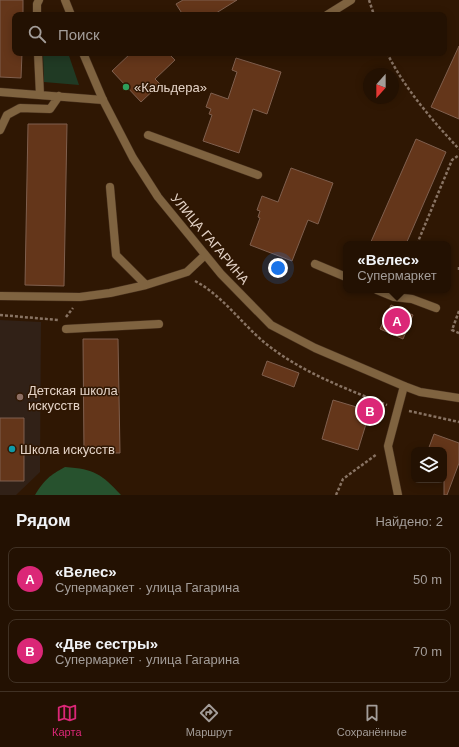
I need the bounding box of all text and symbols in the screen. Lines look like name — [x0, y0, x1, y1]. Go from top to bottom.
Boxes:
search box — [12, 12, 447, 56]
icon: search — [26, 23, 48, 45]
text: Поиск — [58, 26, 100, 43]
north arrow — [363, 68, 399, 104]
place label: «Кальдера» — [134, 80, 207, 95]
marker: «Кальдера» — [121, 82, 131, 92]
street label: УЛИЦА ГАГАРИНА — [168, 191, 252, 287]
popup — [343, 241, 451, 293]
text: «Велес» — [357, 251, 419, 268]
your location — [268, 258, 288, 278]
text: Супермаркет — [357, 268, 437, 283]
pin: A — [384, 306, 410, 336]
place label: Детская школа искусств — [28, 383, 119, 413]
marker: Детская школа искусств — [15, 392, 25, 402]
pin: B — [357, 396, 383, 426]
place label: Школа искусств — [20, 442, 115, 457]
marker: Школа искусств — [7, 444, 17, 454]
map controls — [411, 447, 447, 483]
button: layers — [411, 447, 447, 483]
text: Рядом — [16, 511, 71, 530]
text: Найдено: 2 — [375, 514, 443, 529]
text: «Велес» — [55, 563, 117, 580]
text: A — [25, 572, 35, 587]
text: 50 m — [413, 572, 442, 587]
text: Супермаркет · улица Гагарина — [55, 580, 239, 595]
text: «Две сестры» — [55, 635, 158, 652]
text: B — [25, 644, 35, 659]
text: 70 m — [413, 644, 442, 659]
text: Супермаркет · улица Гагарина — [55, 652, 239, 667]
tab: Карта — [52, 702, 82, 738]
tab: Маршрут — [186, 702, 233, 738]
tab: Сохранённые — [337, 702, 407, 738]

